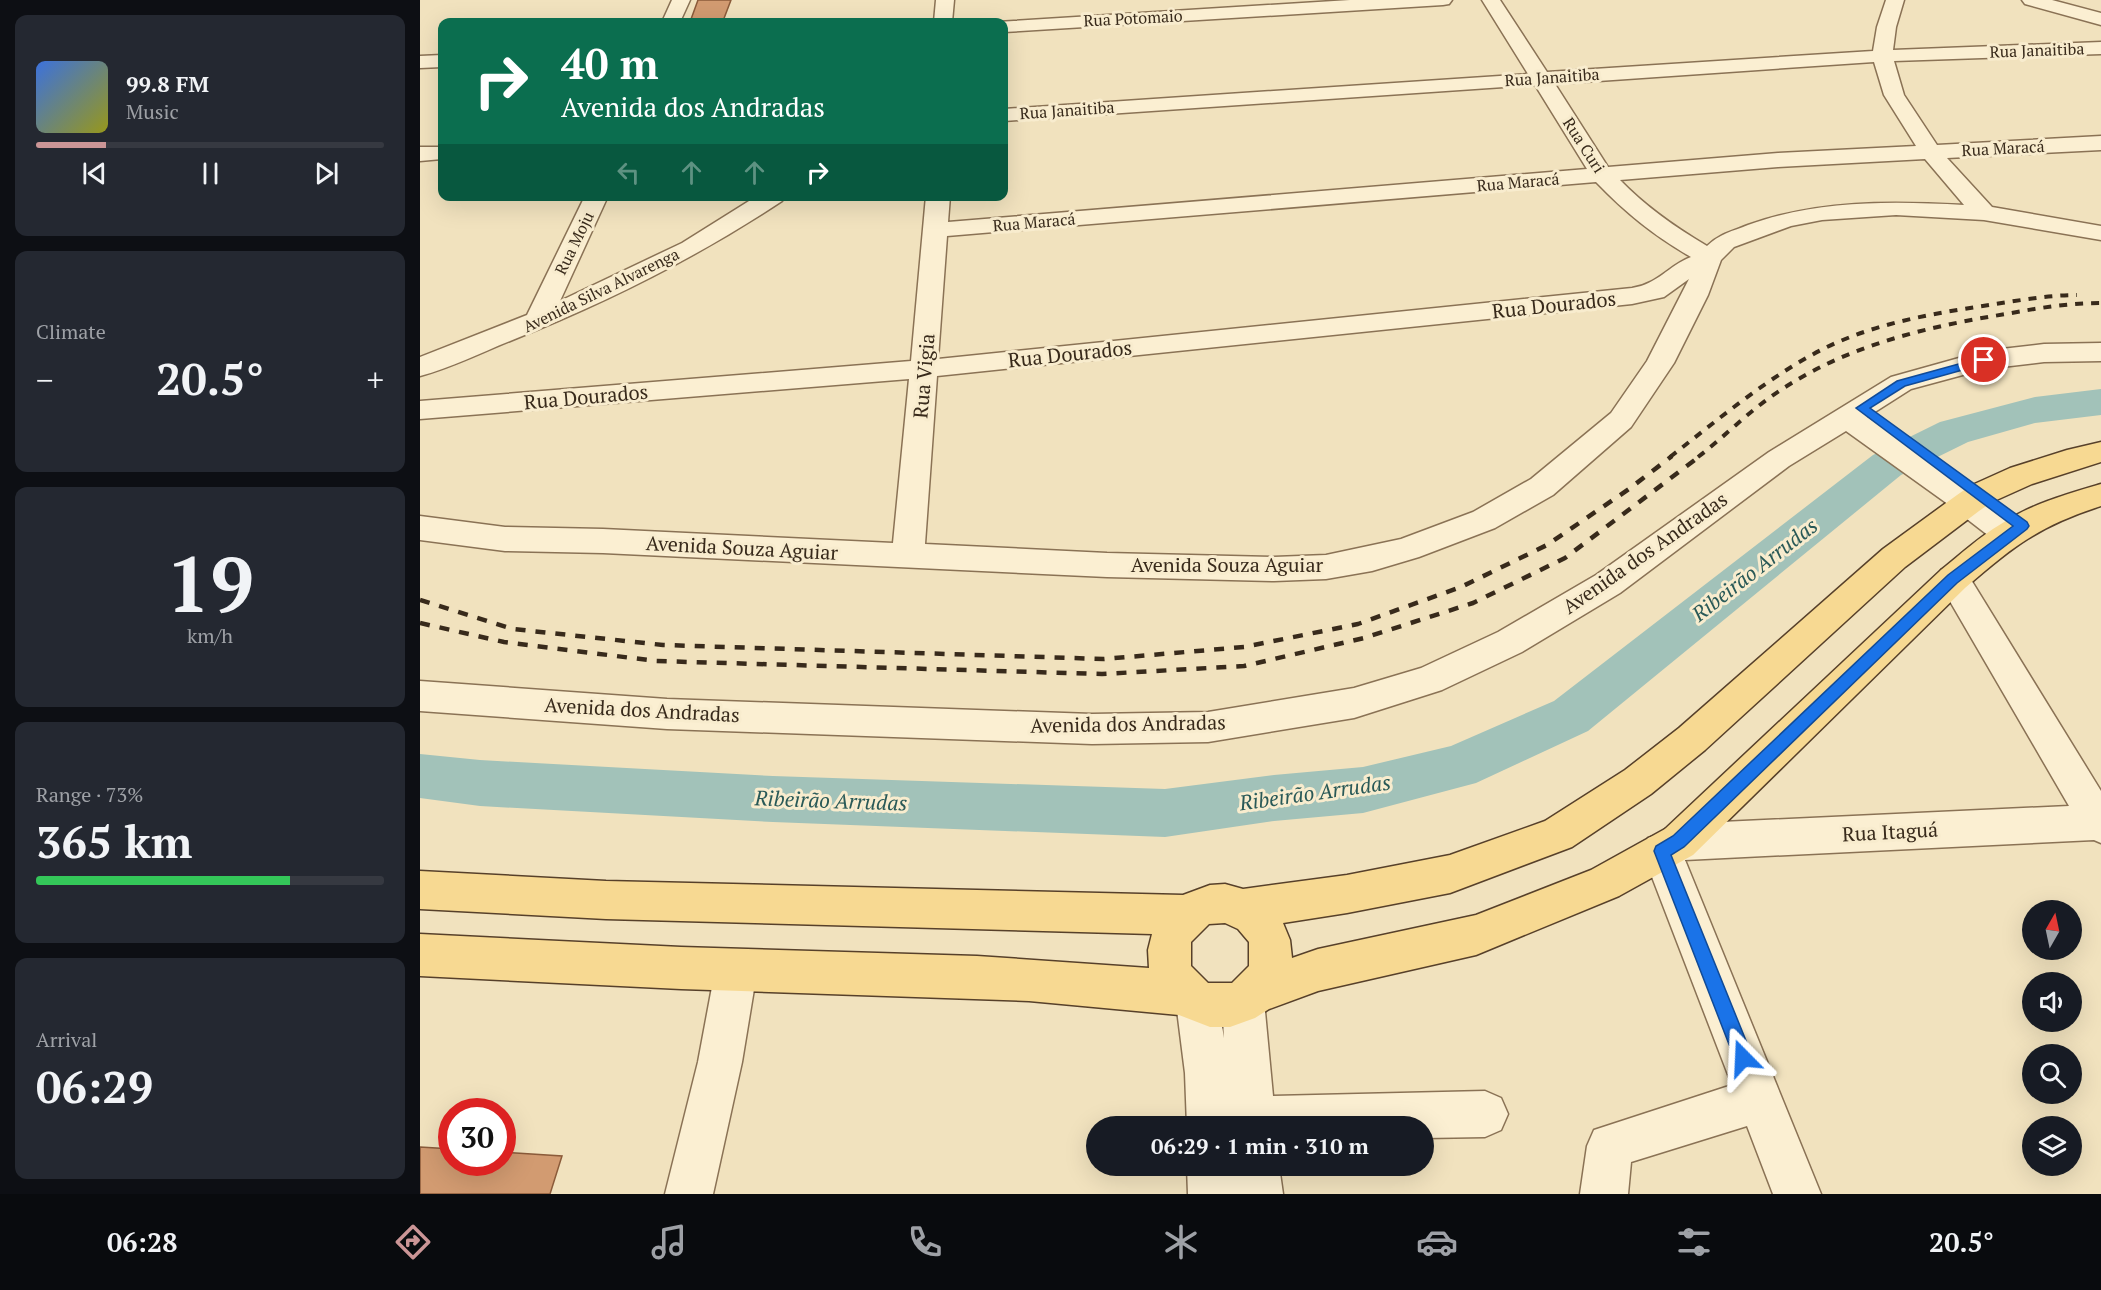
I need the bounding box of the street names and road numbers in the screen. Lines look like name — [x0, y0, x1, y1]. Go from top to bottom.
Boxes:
street label: Rua Potomaio — [1083, 4, 1183, 32]
street label: Rua Janaitiba — [1989, 37, 2085, 63]
street label: Rua Janaitiba — [1504, 63, 1600, 91]
street label: Rua Janaitiba — [1019, 96, 1115, 124]
street label: Rua Curi — [1558, 113, 1610, 177]
street label: Rua Maracá — [1961, 135, 2045, 161]
street label: Rua Maracá — [1476, 167, 1560, 197]
street label: Rua Maracá — [992, 207, 1076, 237]
street label: Rua Moju — [549, 208, 599, 278]
street label: Avenida Silva Alvarenga — [519, 243, 683, 337]
street label: Rua Dourados — [1491, 285, 1617, 324]
street label: Rua Vigia — [906, 332, 941, 419]
street label: Rua Dourados — [1007, 334, 1133, 373]
street label: Rua Dourados — [523, 378, 649, 415]
street label: Avenida dos Andradas — [1557, 485, 1733, 620]
street label: Avenida Souza Aguiar — [645, 529, 839, 566]
street label: Avenida Souza Aguiar — [1131, 551, 1323, 578]
street label: Avenida dos Andradas — [544, 691, 740, 728]
street label: Avenida dos Andradas — [1030, 708, 1226, 739]
street label: Rua Itaguá — [1841, 816, 1939, 847]

